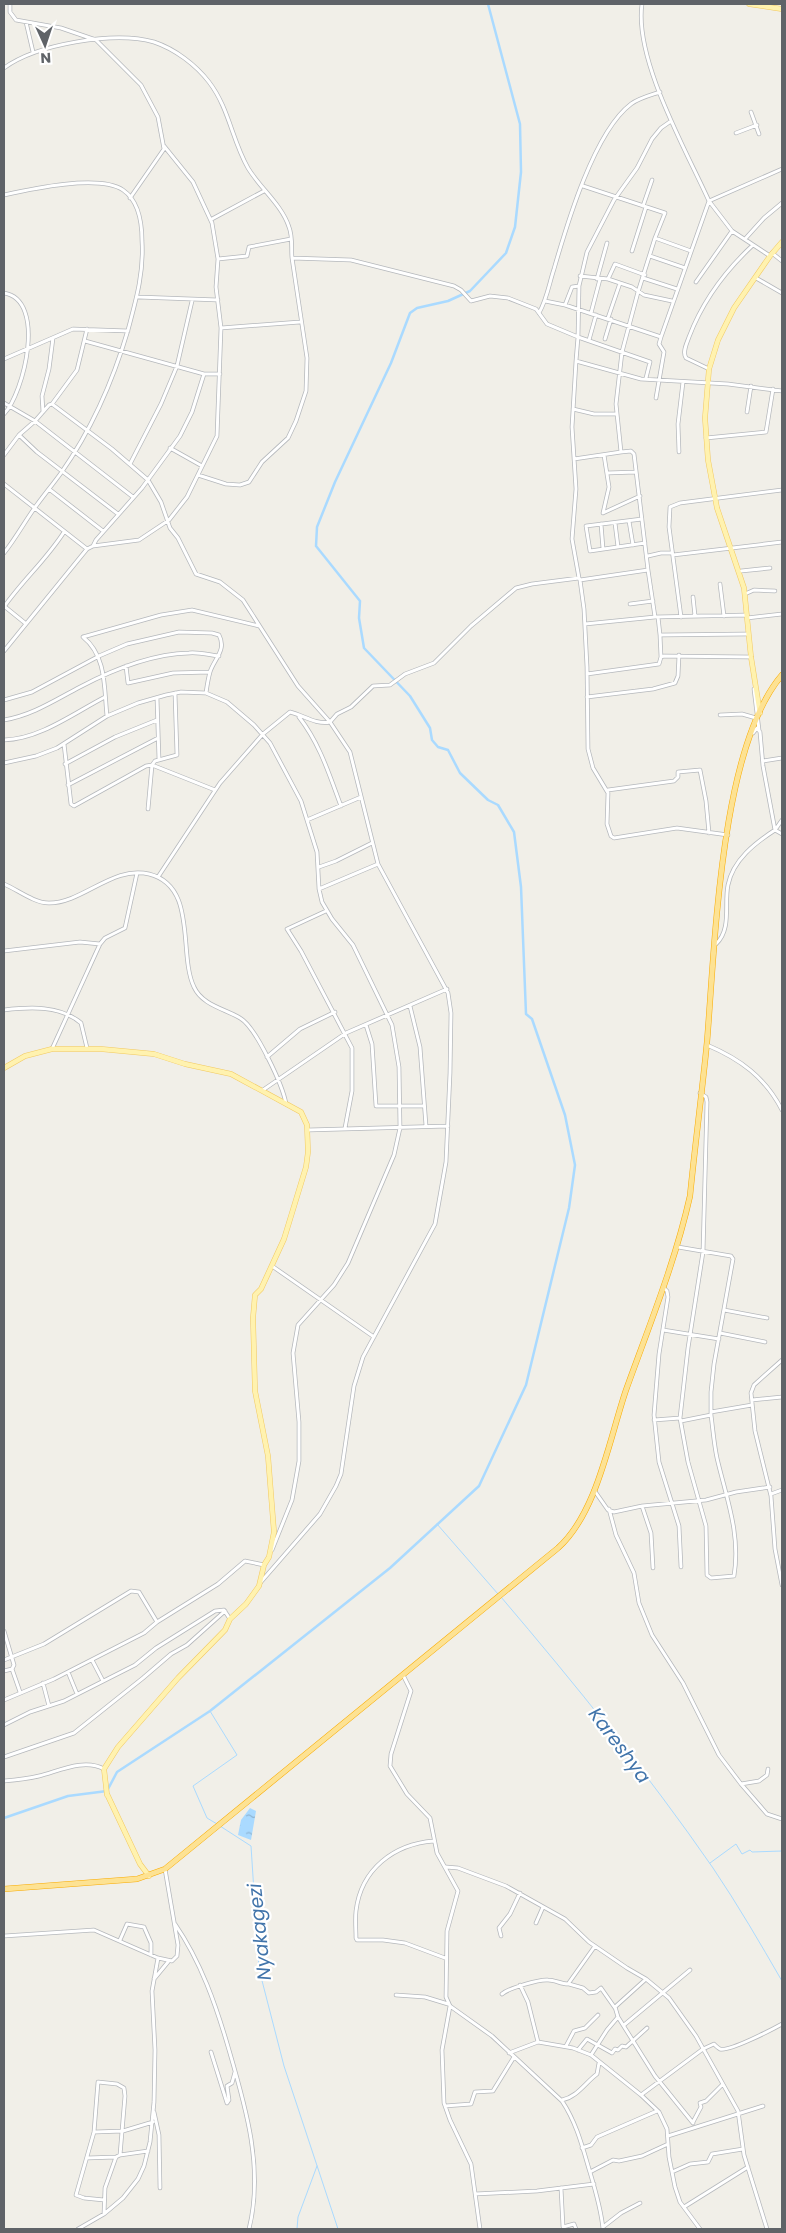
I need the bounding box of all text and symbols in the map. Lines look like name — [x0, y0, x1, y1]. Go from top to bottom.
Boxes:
north arrow — [20, 20, 70, 70]
text: N — [40, 48, 51, 68]
water label: Kareshya — [582, 1702, 657, 1789]
water label: Nyakagezi — [241, 1882, 278, 1982]

